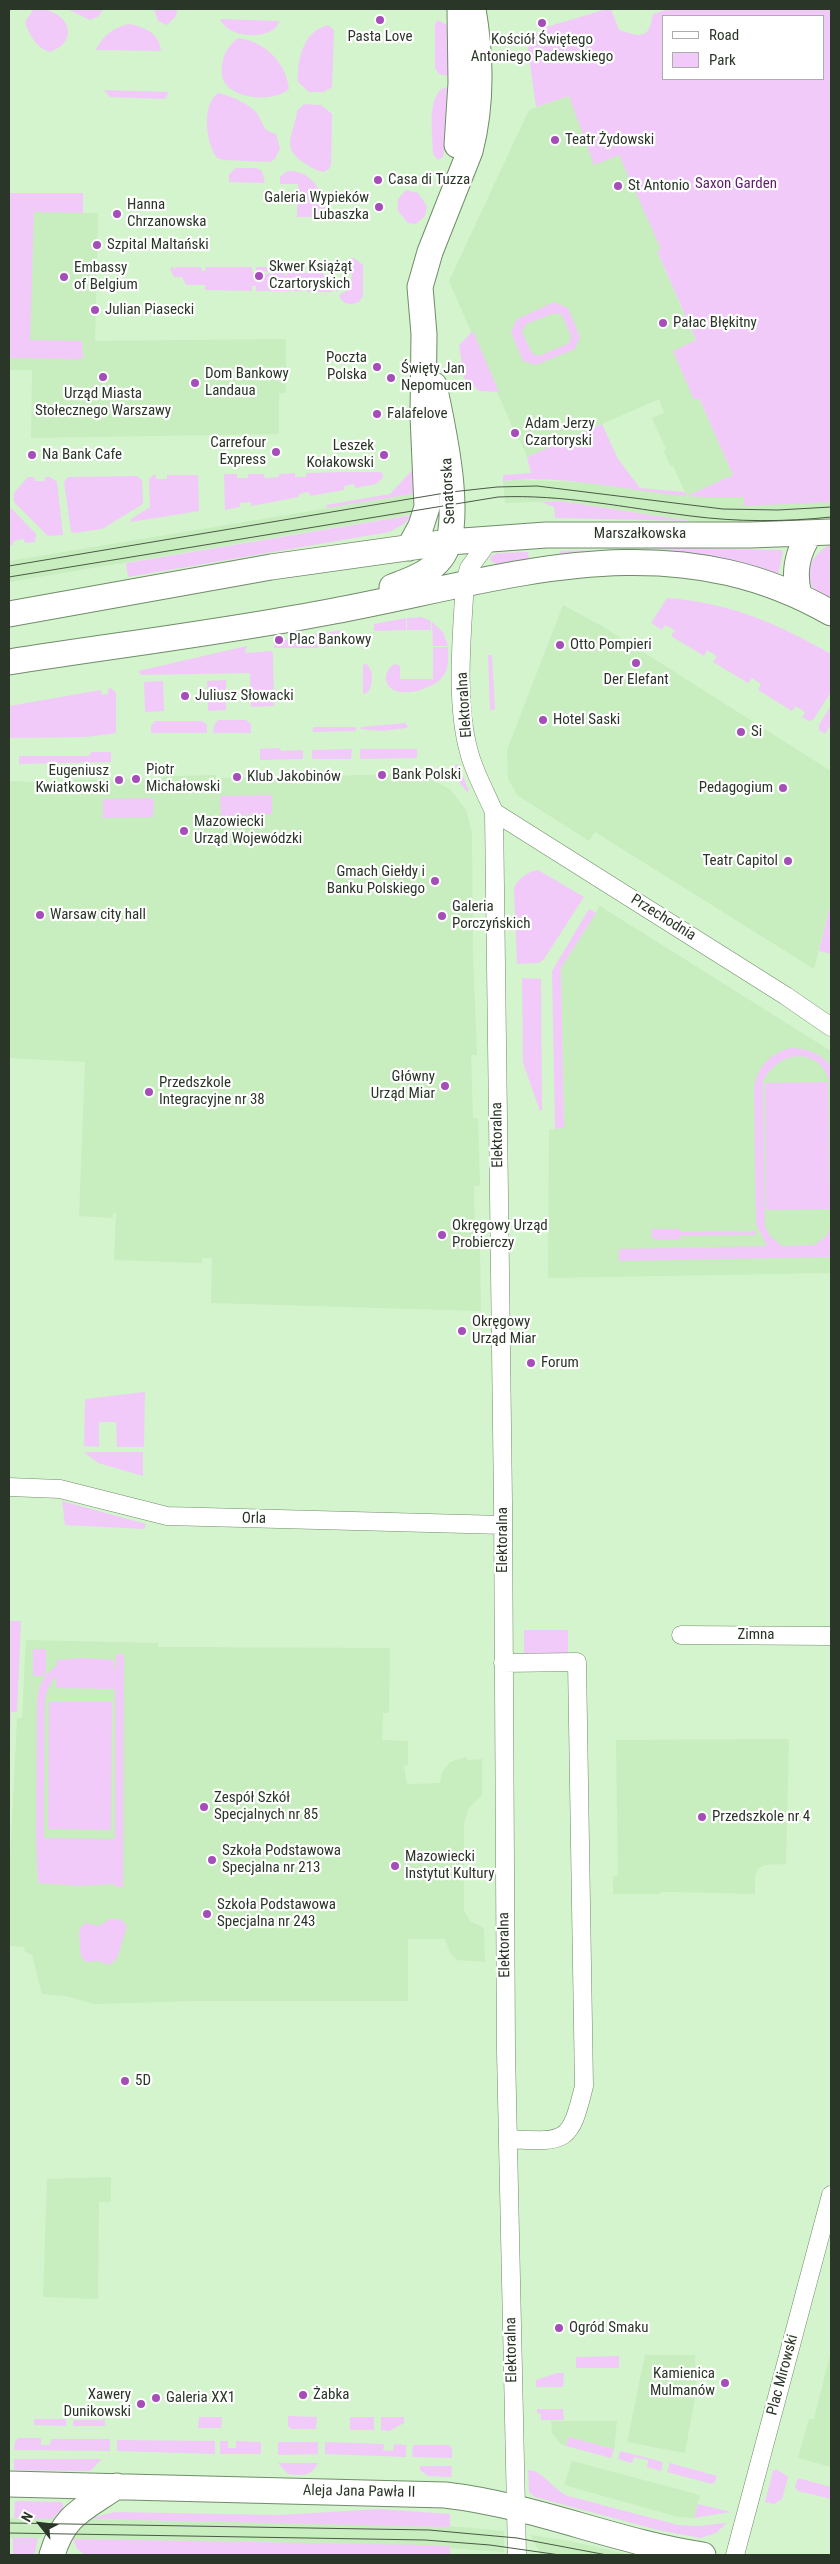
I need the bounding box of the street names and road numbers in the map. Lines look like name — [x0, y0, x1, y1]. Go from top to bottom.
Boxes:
street label: Senatorska — [438, 457, 460, 525]
street label: Marszałkowska — [594, 525, 686, 543]
street label: Elektoralna — [454, 672, 476, 738]
street label: Przechodnia — [627, 891, 699, 945]
street label: Elektoralna — [488, 1102, 508, 1168]
street label: Elektoralna — [494, 1507, 512, 1573]
street label: Orla — [242, 1510, 266, 1528]
street label: Zimna — [737, 1626, 775, 1644]
street label: Elektoralna — [495, 1912, 515, 1978]
street label: Elektoralna — [502, 2317, 522, 2383]
street label: Plac Mirowski — [764, 2333, 802, 2417]
street label: Aleja Jana Pawła II — [303, 2482, 415, 2502]

